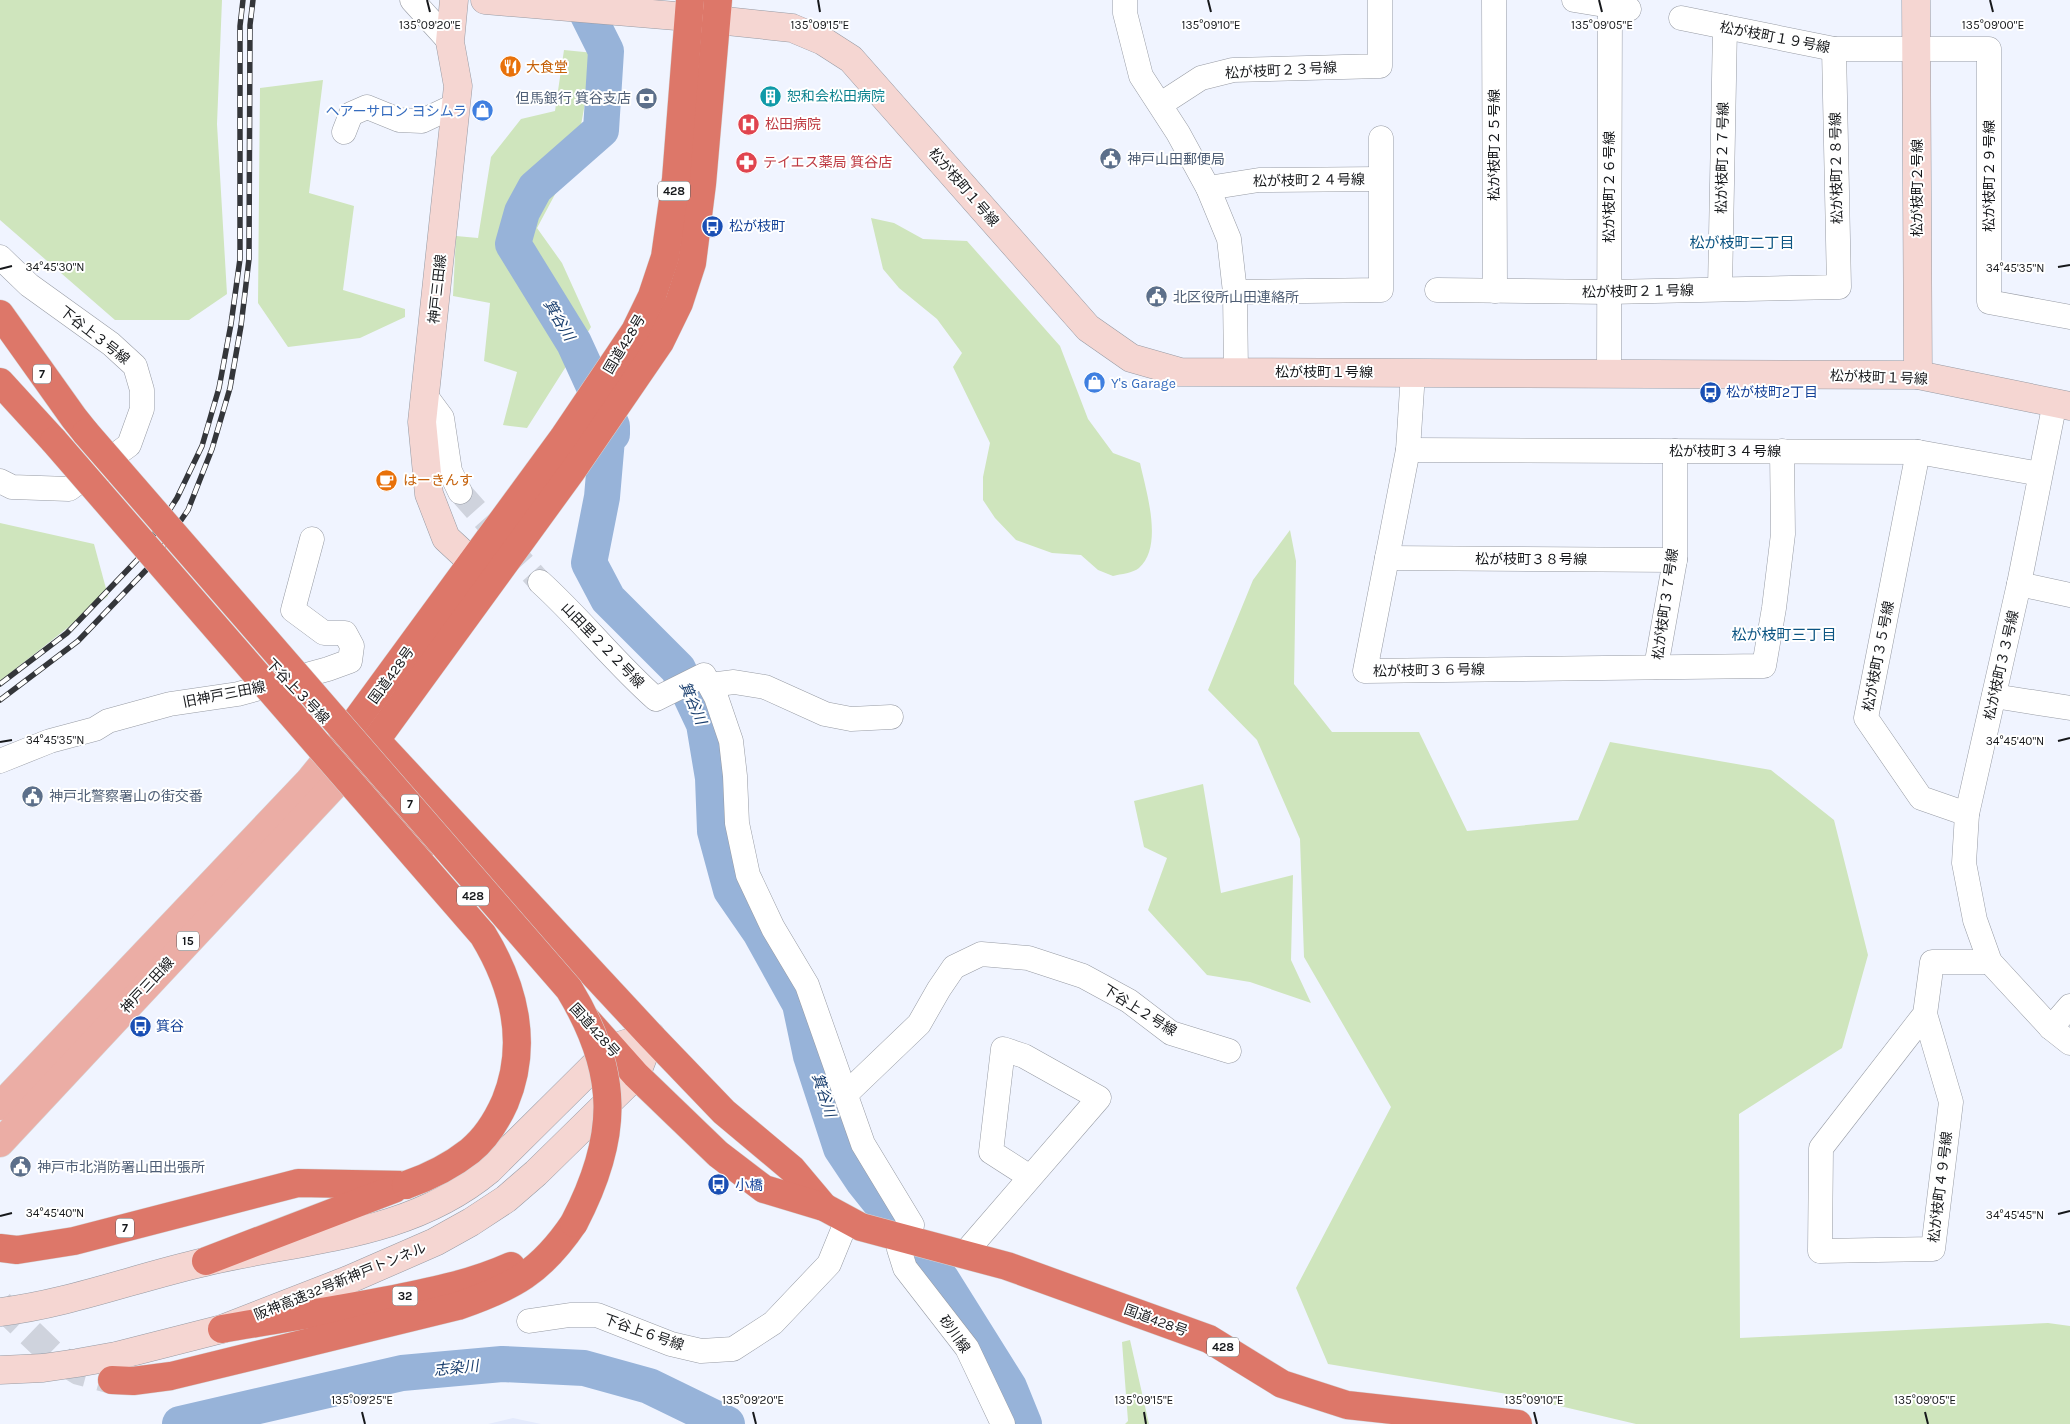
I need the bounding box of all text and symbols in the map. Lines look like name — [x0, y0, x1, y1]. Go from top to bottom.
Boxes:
text: 135°09'20"E — [399, 18, 461, 32]
text: 135°09'15"E — [791, 18, 849, 32]
text: 135°09'10"E — [1181, 18, 1241, 32]
text: 135°09'05"E — [1571, 18, 1633, 32]
street label: 松が枝町１９号線 — [1718, 18, 1831, 57]
text: 135°09'00"E — [1962, 18, 2024, 32]
restaurant icon: 大食堂 — [498, 55, 522, 79]
place label: 大食堂 — [526, 59, 568, 76]
street label: 松が枝町２３号線 — [1225, 59, 1337, 82]
building icon: 恕和会松田病院 — [759, 84, 783, 108]
bank icon: 但馬銀行 箕谷支店 — [635, 86, 659, 110]
place label: 恕和会松田病院 — [787, 88, 885, 105]
street label: 松が枝町２５号線 — [1486, 89, 1503, 201]
place label: 但馬銀行 箕谷支店 — [516, 90, 631, 107]
shop icon: ヘアーサロン ヨシムラ — [471, 99, 495, 123]
street label: 松が枝町２７号線 — [1713, 102, 1732, 214]
place label: ヘアーサロン ヨシムラ — [325, 103, 467, 120]
hospital icon: 松田病院 — [737, 112, 761, 136]
street label: 松が枝町２８号線 — [1827, 112, 1846, 224]
place label: 松田病院 — [765, 116, 821, 133]
street label: 松が枝町２９号線 — [1981, 120, 1998, 232]
street label: 松が枝町２６号線 — [1601, 131, 1618, 243]
street label: 松が枝町２号線 — [1909, 139, 1926, 237]
street label: 松が枝町１号線 — [925, 145, 1002, 230]
public building icon: 神戸山田郵便局 — [1099, 147, 1123, 171]
pharmacy icon: テイエス薬局 箕谷店 — [735, 150, 759, 174]
place label: 神戸山田郵便局 — [1127, 151, 1225, 168]
place label: テイエス薬局 箕谷店 — [763, 154, 892, 171]
street label: 松が枝町２４号線 — [1253, 171, 1365, 190]
road number: 428 — [658, 182, 690, 200]
bus stop icon: 松が枝町 — [701, 214, 725, 238]
place label: 松が枝町 — [729, 218, 785, 235]
district label: 松が枝町二丁目 — [1689, 234, 1795, 252]
street label: 神戸三田線 — [425, 253, 450, 325]
text: 34°45'30"N — [25, 260, 85, 274]
text: 34°45'35"N — [1986, 261, 2044, 275]
street label: 松が枝町２１号線 — [1582, 282, 1694, 301]
public building icon: 北区役所山田連絡所 — [1145, 285, 1169, 309]
place label: 北区役所山田連絡所 — [1173, 289, 1299, 306]
water label: 箕谷川 — [540, 296, 579, 346]
street label: 下谷上３号線 — [56, 303, 133, 368]
street label: 国道428号 — [600, 311, 649, 377]
road number: 7 — [33, 364, 51, 384]
street label: 松が枝町１号線 — [1275, 364, 1373, 381]
street label: 松が枝町１号線 — [1830, 367, 1928, 388]
shop icon: Y's Garage — [1083, 371, 1107, 395]
place label: Y's Garage — [1111, 375, 1176, 392]
bus stop icon: 松が枝町2丁目 — [1698, 380, 1722, 404]
place label: 松が枝町2丁目 — [1726, 384, 1818, 401]
street label: 松が枝町３４号線 — [1669, 443, 1781, 460]
cafe icon: はーきんす — [375, 468, 399, 492]
place label: はーきんす — [403, 472, 473, 489]
street label: 松が枝町３７号線 — [1649, 547, 1682, 661]
street label: 松が枝町３８号線 — [1475, 551, 1587, 568]
street label: 山田里２２２号線 — [558, 599, 648, 692]
street label: 松が枝町３５号線 — [1859, 600, 1898, 713]
street label: 松が枝町３３号線 — [1981, 609, 2022, 722]
district label: 松が枝町三丁目 — [1731, 626, 1837, 644]
street label: 国道428号 — [365, 643, 418, 707]
street label: 下谷上３号線 — [262, 655, 333, 727]
street label: 松が枝町３６号線 — [1373, 661, 1485, 680]
street label: 旧神戸三田線 — [181, 678, 267, 711]
water label: 箕谷川 — [676, 679, 711, 729]
text: 34°45'35"N — [26, 733, 84, 747]
text: 34°45'40"N — [1986, 734, 2044, 748]
public building icon: 神戸北警察署山の街交番 — [21, 784, 45, 808]
place label: 神戸北警察署山の街交番 — [49, 788, 203, 805]
road number: 7 — [401, 794, 419, 814]
road number: 428 — [457, 886, 489, 906]
road number: 15 — [177, 931, 199, 950]
street label: 神戸三田線 — [117, 954, 177, 1017]
street label: 下谷上２号線 — [1100, 981, 1180, 1040]
street label: 国道428号 — [566, 1000, 623, 1061]
bus stop icon: 箕谷 — [128, 1014, 152, 1038]
place label: 箕谷 — [156, 1018, 184, 1035]
water label: 箕谷川 — [808, 1071, 840, 1121]
street label: 松が枝町４９号線 — [1925, 1130, 1956, 1244]
public building icon: 神戸市北消防署山田出張所 — [9, 1155, 33, 1179]
place label: 神戸市北消防署山田出張所 — [37, 1159, 205, 1176]
bus stop icon: 小橋 — [707, 1173, 731, 1197]
place label: 小橋 — [735, 1177, 763, 1194]
text: 34°45'40"N — [26, 1206, 84, 1220]
text: 34°45'45"N — [1986, 1208, 2044, 1222]
road number: 7 — [116, 1218, 134, 1238]
street label: 阪神高速32号新神戸トンネル — [251, 1239, 429, 1323]
road number: 32 — [392, 1286, 418, 1305]
street label: 国道428号 — [1122, 1301, 1190, 1340]
street label: 下谷上６号線 — [601, 1311, 686, 1354]
street label: 砂川線 — [936, 1312, 974, 1356]
road number: 428 — [1207, 1338, 1239, 1356]
water label: 志染川 — [433, 1356, 481, 1379]
text: 135°09'25"E — [331, 1393, 393, 1407]
text: 135°09'20"E — [722, 1393, 784, 1407]
text: 135°09'15"E — [1115, 1393, 1173, 1407]
text: 135°09'10"E — [1504, 1393, 1564, 1407]
text: 135°09'05"E — [1894, 1393, 1956, 1407]

